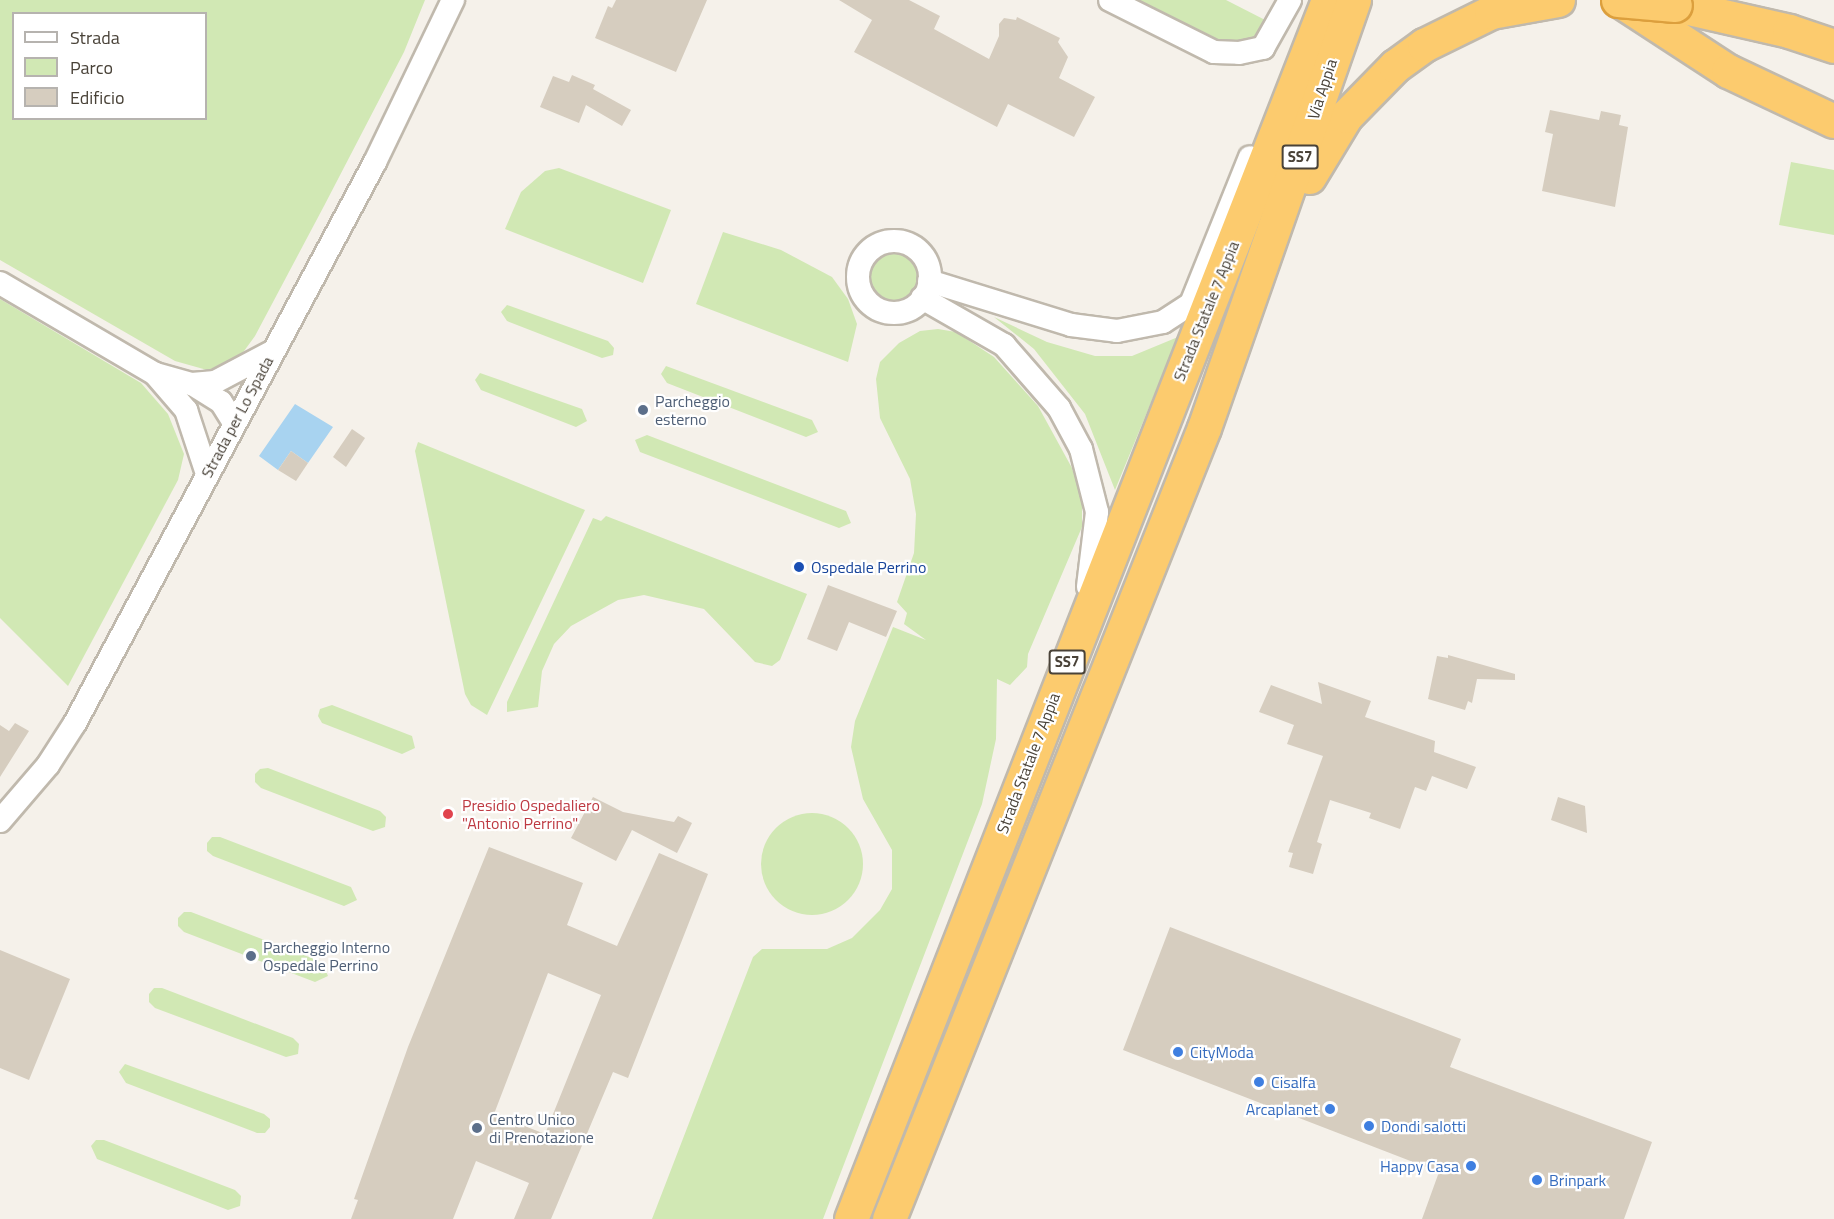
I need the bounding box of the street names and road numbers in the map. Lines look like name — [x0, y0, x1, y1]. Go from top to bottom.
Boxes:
street label: Via Appia — [1303, 56, 1341, 122]
road number: SS7 — [1280, 145, 1320, 169]
street label: Strada Statale 7 Appia — [1169, 238, 1243, 384]
street label: Strada per Lo Spada — [197, 353, 277, 481]
road number: SS7 — [1048, 650, 1086, 674]
street label: Strada Statale 7 Appia — [992, 690, 1064, 836]

